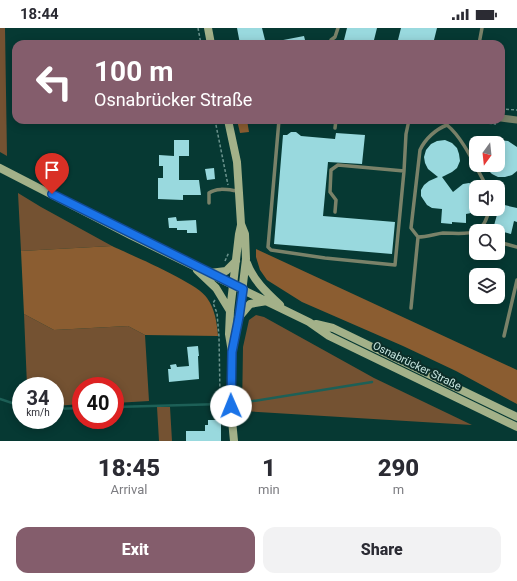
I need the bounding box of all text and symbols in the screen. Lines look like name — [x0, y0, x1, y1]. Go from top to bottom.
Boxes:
text: 18:44 — [20, 5, 59, 23]
text: 100 m — [94, 55, 173, 88]
icon: left — [28, 56, 80, 108]
text: Osnabrücker Straße — [94, 89, 252, 110]
north arrow — [469, 136, 505, 172]
map controls — [469, 136, 505, 304]
pin — [35, 153, 69, 194]
icon: arrive — [41, 159, 63, 181]
button: sound — [469, 180, 505, 216]
button: search — [469, 224, 505, 260]
button: layers — [469, 268, 505, 304]
street label: Osnabrücker Straße — [371, 339, 463, 393]
speed limit sign: 40 — [72, 377, 124, 429]
position arrow — [210, 385, 252, 427]
text: 34 — [27, 386, 49, 410]
text: km/h — [26, 407, 50, 418]
text: 18:45 — [98, 454, 160, 482]
text: 1 — [262, 454, 276, 482]
text: 290 — [378, 454, 419, 482]
text: Arrival — [111, 482, 147, 497]
text: min — [258, 482, 280, 497]
text: m — [393, 482, 404, 497]
button: Exit — [16, 527, 255, 573]
button: Share — [263, 527, 501, 573]

